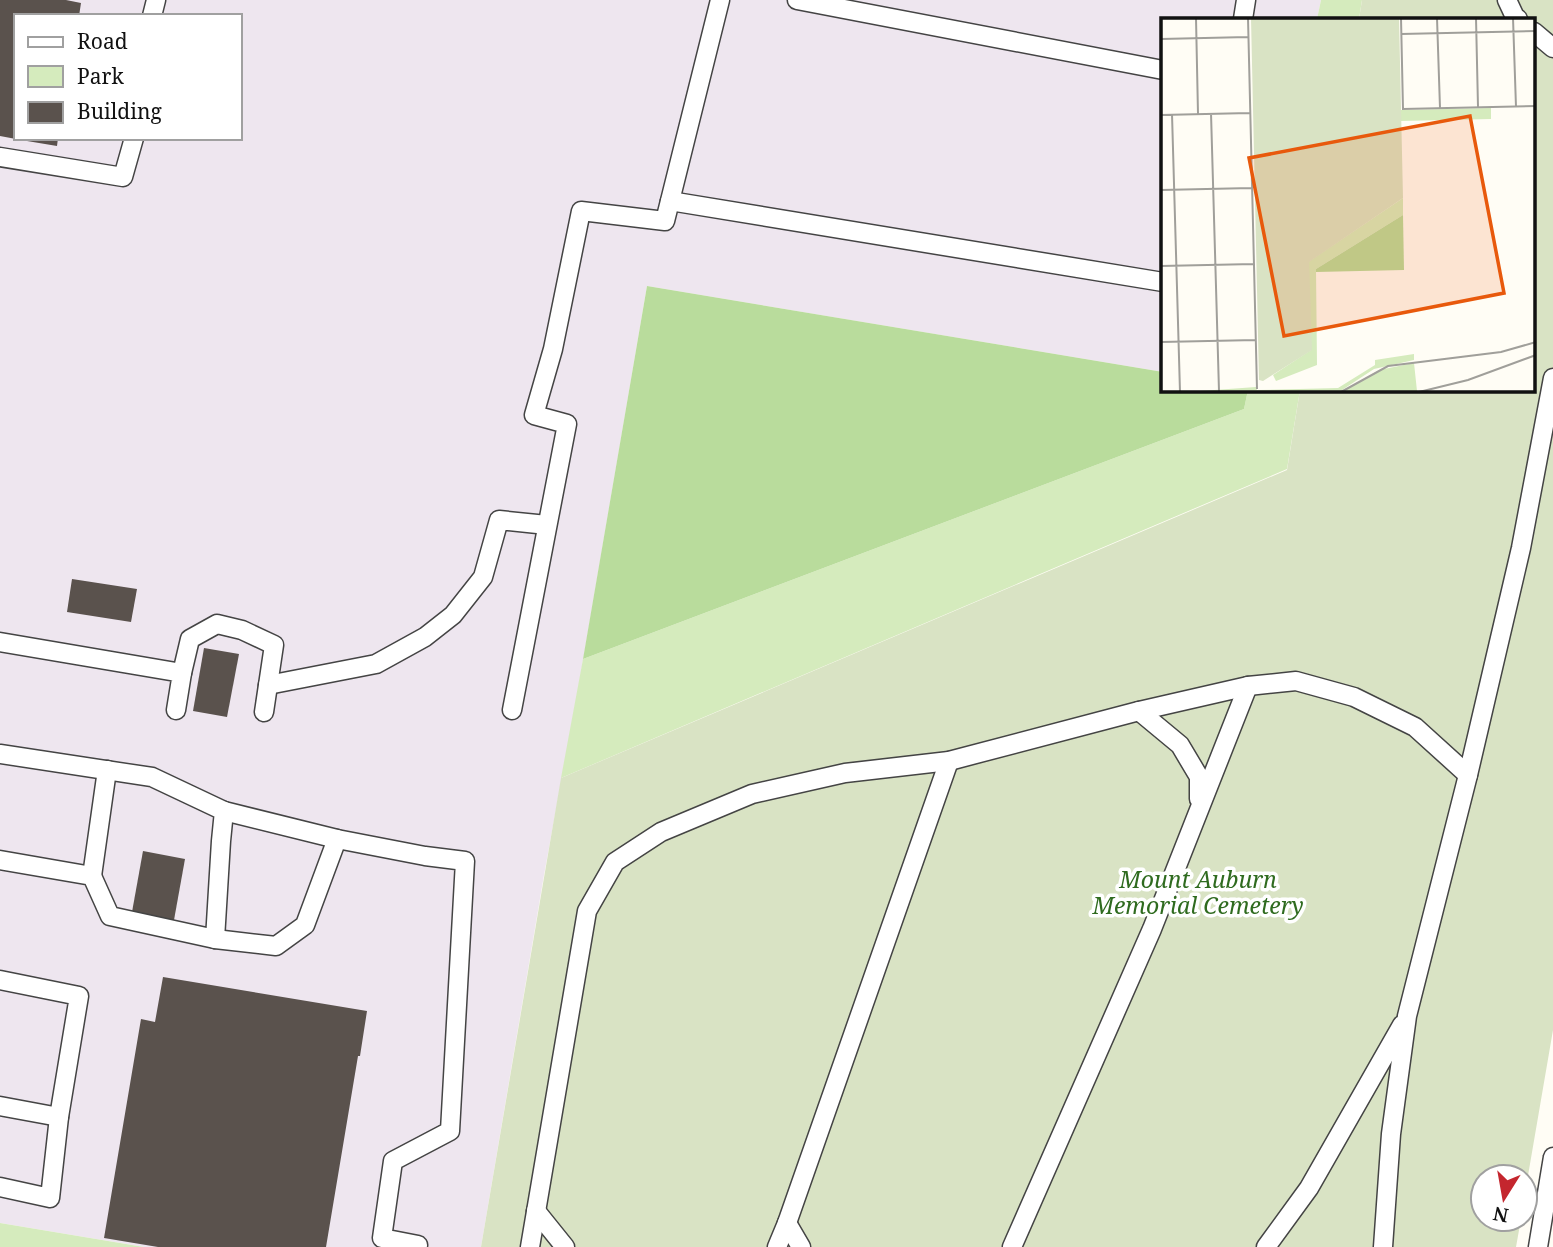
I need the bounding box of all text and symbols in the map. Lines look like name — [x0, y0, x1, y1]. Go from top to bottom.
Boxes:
legend — [14, 14, 242, 140]
inset map — [1161, 18, 1536, 392]
text: Road — [77, 27, 128, 55]
text: Park — [77, 62, 124, 90]
text: Building — [77, 97, 162, 125]
park label: Mount Auburn Memorial Cemetery — [1091, 863, 1304, 921]
north arrow — [1469, 1163, 1539, 1233]
text: N — [1491, 1200, 1511, 1229]

